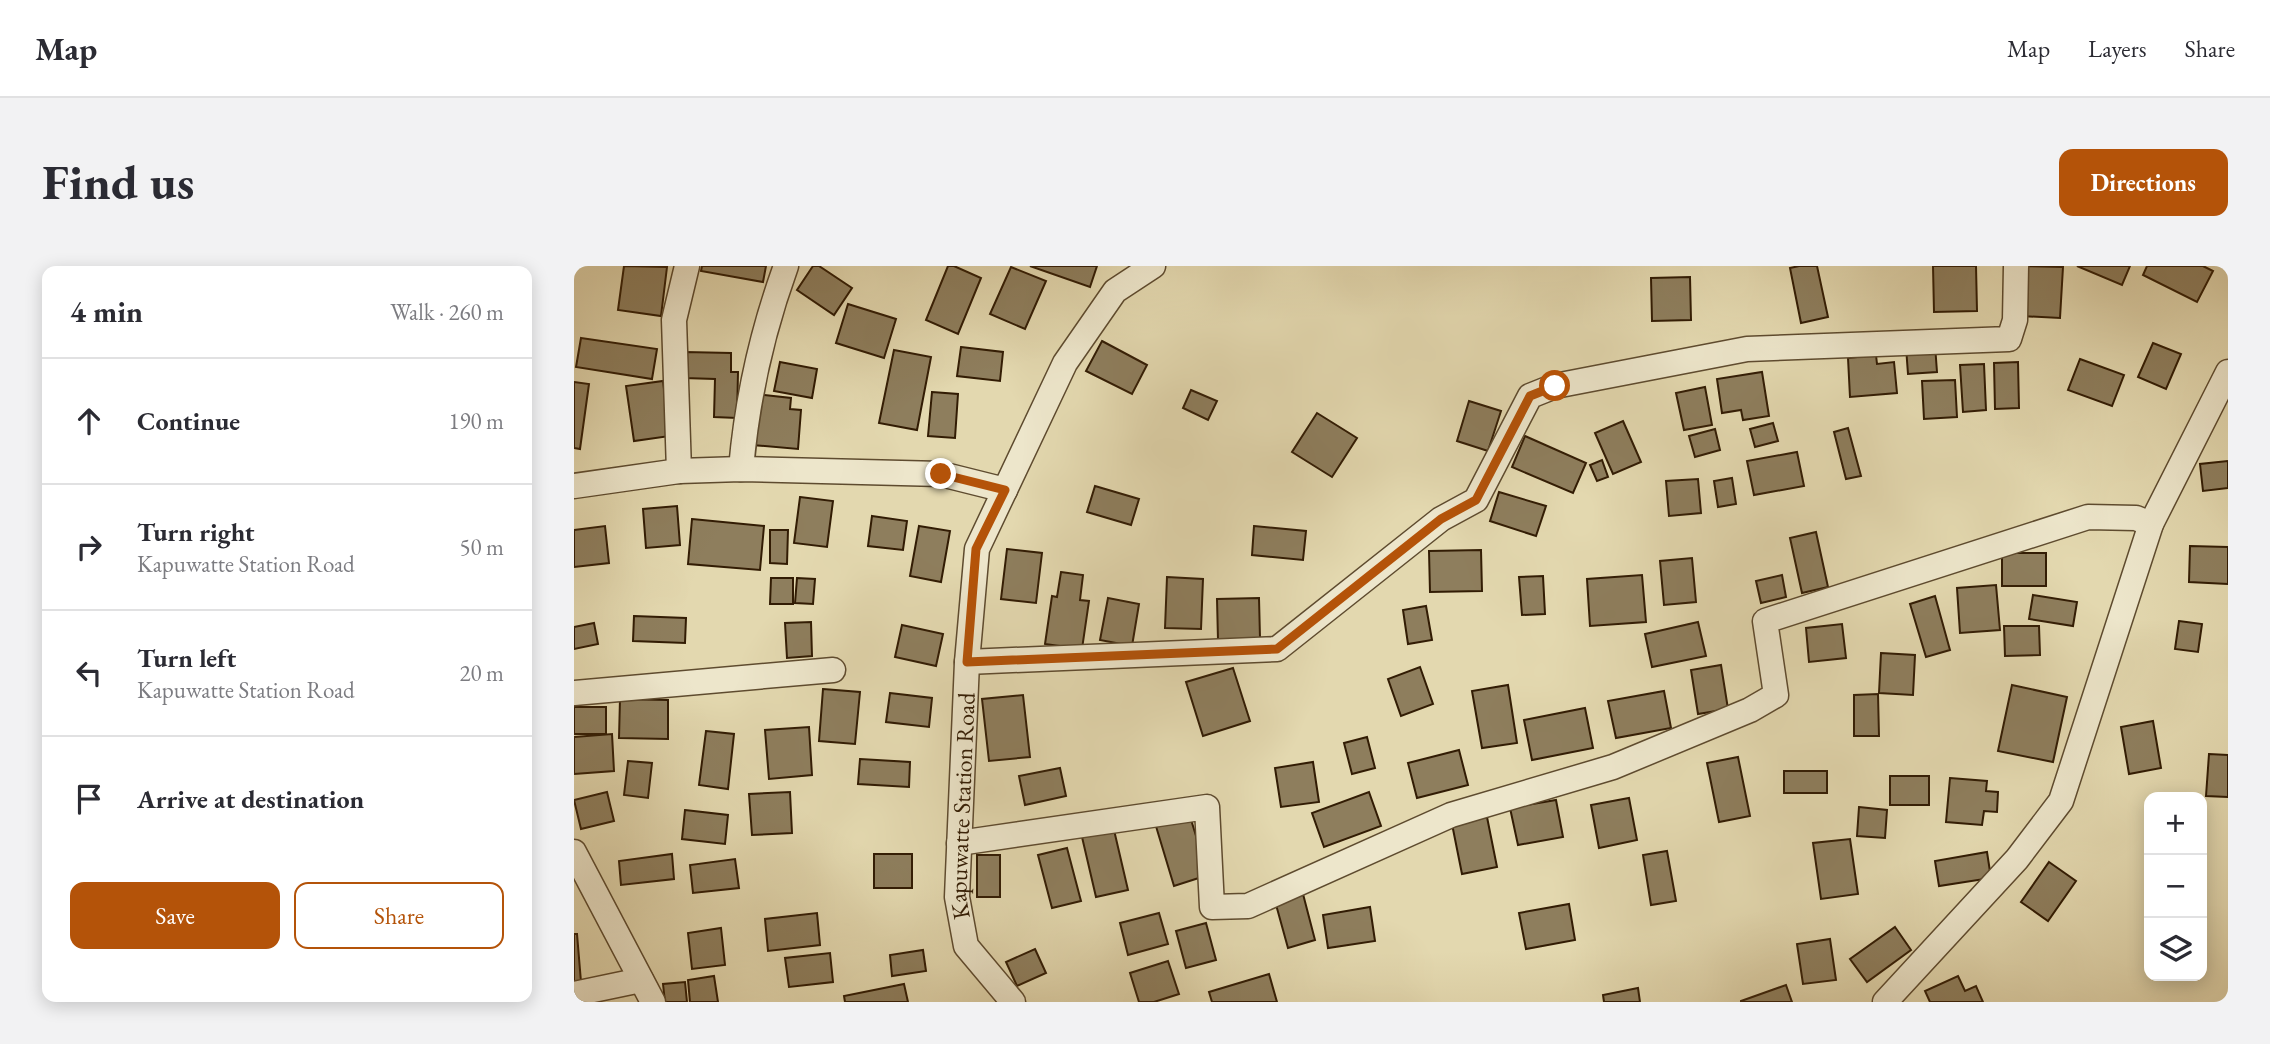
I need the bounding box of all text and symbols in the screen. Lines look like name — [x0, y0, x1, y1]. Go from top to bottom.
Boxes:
text: Map — [35, 27, 97, 70]
text: Map — [2007, 33, 2050, 64]
text: Layers — [2088, 33, 2147, 64]
text: Share — [2185, 33, 2235, 64]
button: Directions — [2059, 149, 2228, 216]
text: Find us — [42, 150, 194, 214]
text: 4 min — [70, 292, 143, 331]
text: Walk · 260 m — [390, 297, 504, 327]
route start — [1539, 370, 1570, 401]
icon: ahead — [70, 402, 108, 440]
text: Continue — [137, 404, 240, 438]
text: 190 m — [448, 406, 504, 436]
route end — [925, 458, 956, 489]
text: Turn right — [137, 515, 255, 549]
icon: right — [70, 528, 108, 566]
text: 50 m — [459, 532, 504, 562]
text: Kapuwatte Station Road — [137, 549, 355, 579]
text: Turn left — [137, 641, 236, 675]
icon: left — [70, 654, 108, 692]
text: 20 m — [459, 658, 504, 688]
text: Kapuwatte Station Road — [137, 675, 355, 705]
street label: Kapuwatte Station Road — [941, 691, 981, 922]
icon: arrive — [70, 780, 108, 818]
text: Arrive at destination — [137, 782, 364, 816]
map controls — [2144, 792, 2207, 981]
button: + — [2144, 792, 2207, 855]
button: − — [2144, 855, 2207, 918]
button: Save — [70, 882, 280, 949]
button: Share — [294, 882, 504, 949]
button: layers — [2144, 918, 2207, 981]

